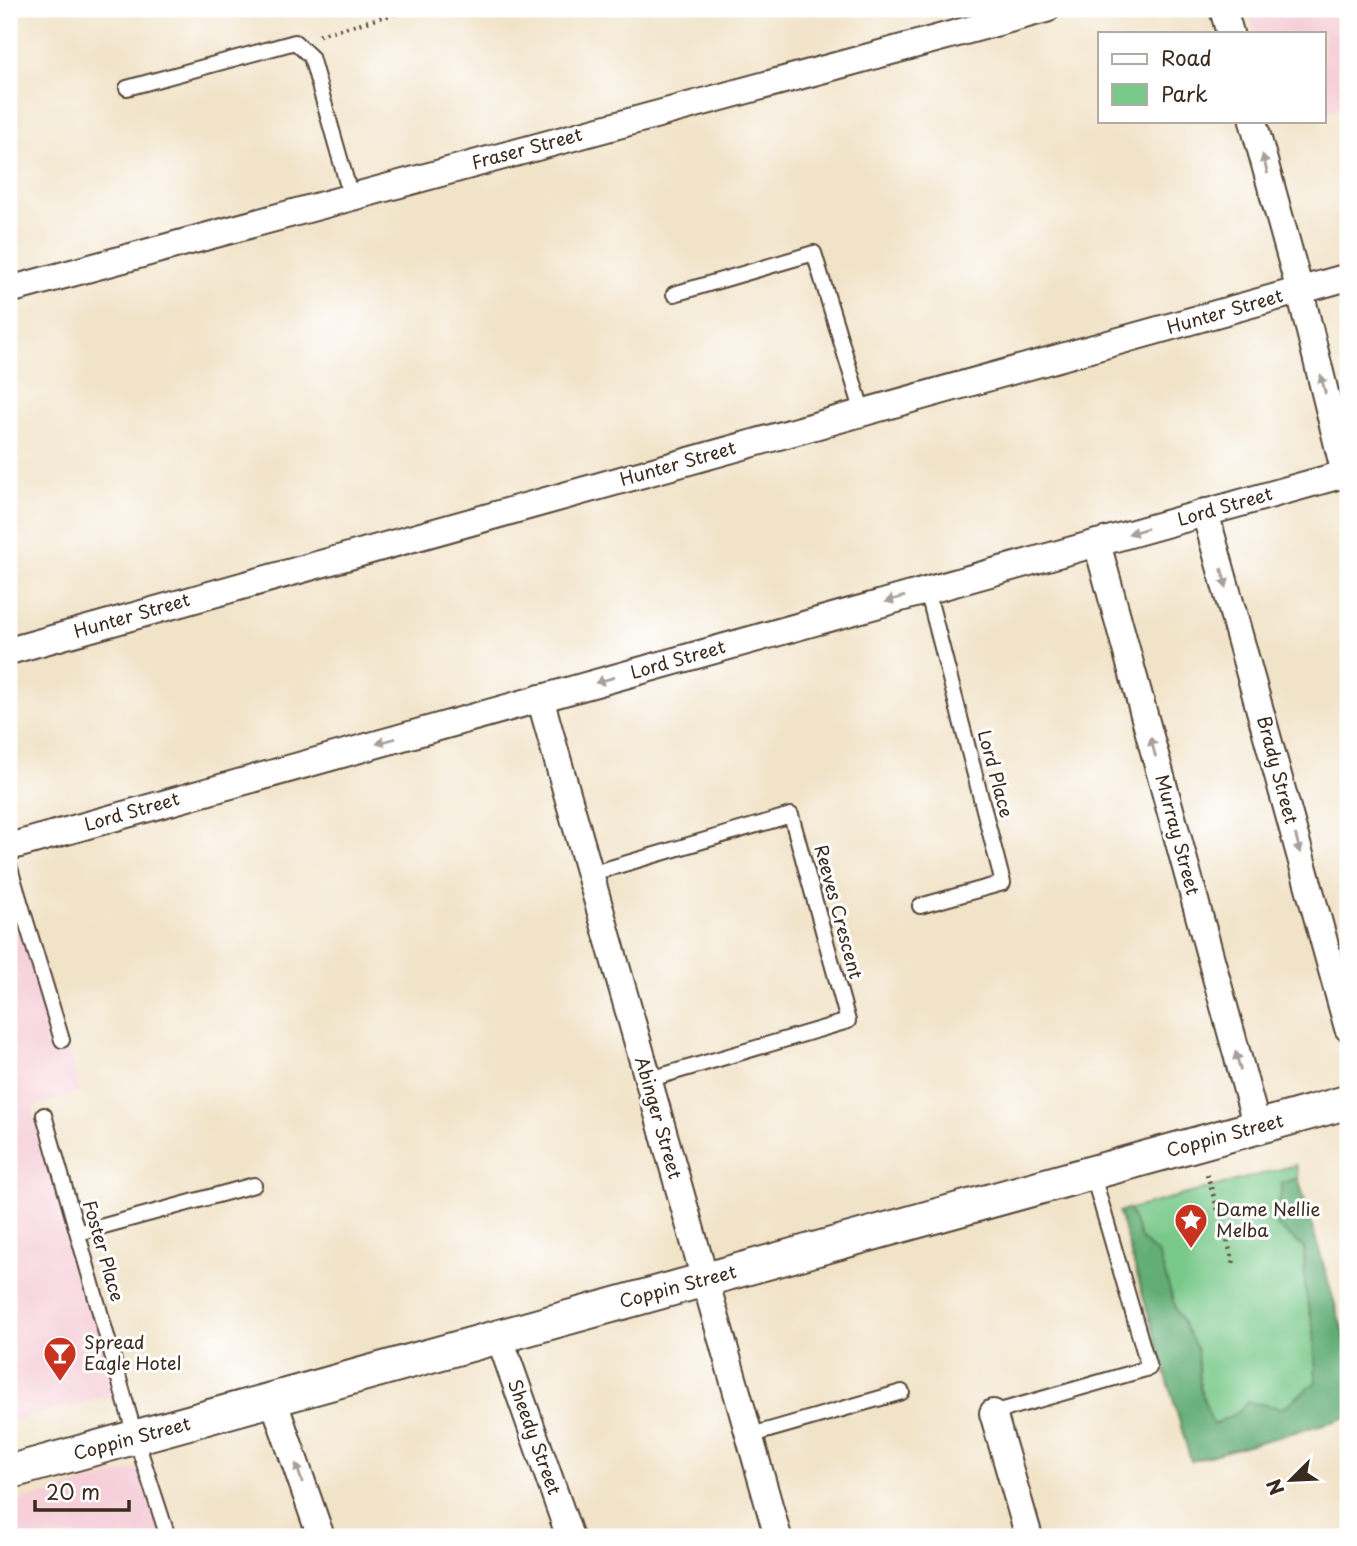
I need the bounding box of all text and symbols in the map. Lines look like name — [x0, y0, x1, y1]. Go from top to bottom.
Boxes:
legend — [1098, 32, 1326, 122]
text: Road — [1161, 41, 1212, 73]
text: Park — [1161, 77, 1208, 109]
street label: Fraser Street — [468, 120, 585, 175]
one-way arrow — [1259, 153, 1270, 175]
street label: Hunter Street — [1163, 281, 1286, 340]
one-way arrow — [1317, 373, 1328, 395]
street label: Hunter Street — [616, 433, 739, 492]
street label: Lord Street — [1174, 479, 1275, 532]
one-way arrow — [1127, 527, 1148, 537]
one-way arrow — [1219, 568, 1229, 589]
street label: Hunter Street — [70, 585, 193, 644]
one-way arrow — [885, 595, 906, 605]
street label: Lord Street — [627, 632, 728, 685]
one-way arrow — [595, 676, 616, 686]
street label: Brady Street — [1251, 713, 1306, 827]
street label: Lord Place — [972, 727, 1021, 821]
one-way arrow — [1147, 736, 1157, 757]
one-way arrow — [376, 737, 397, 747]
street label: Murray Street — [1149, 771, 1208, 898]
street label: Lord Street — [81, 784, 182, 837]
one-way arrow — [1293, 834, 1303, 855]
street label: Reeves Crescent — [809, 842, 870, 982]
one-way arrow — [1233, 1050, 1243, 1071]
street label: Abinger Street — [629, 1053, 690, 1182]
street label: Coppin Street — [1163, 1106, 1286, 1163]
place label: Dame Nellie Melba — [1216, 1195, 1320, 1243]
street label: Foster Place — [77, 1197, 132, 1304]
place icon: Dame Nellie Melba — [1172, 1201, 1210, 1250]
street label: Coppin Street — [616, 1257, 739, 1314]
place label: Spread Eagle Hotel — [84, 1328, 181, 1376]
bar icon: Spread Eagle Hotel — [41, 1334, 79, 1383]
street label: Sheedy Street — [502, 1375, 569, 1498]
street label: Coppin Street — [70, 1409, 193, 1466]
north arrow — [1256, 1444, 1326, 1514]
one-way arrow — [293, 1462, 304, 1483]
scale bar — [35, 1469, 130, 1513]
text: 20 m — [46, 1475, 100, 1507]
text: N — [1259, 1475, 1290, 1500]

